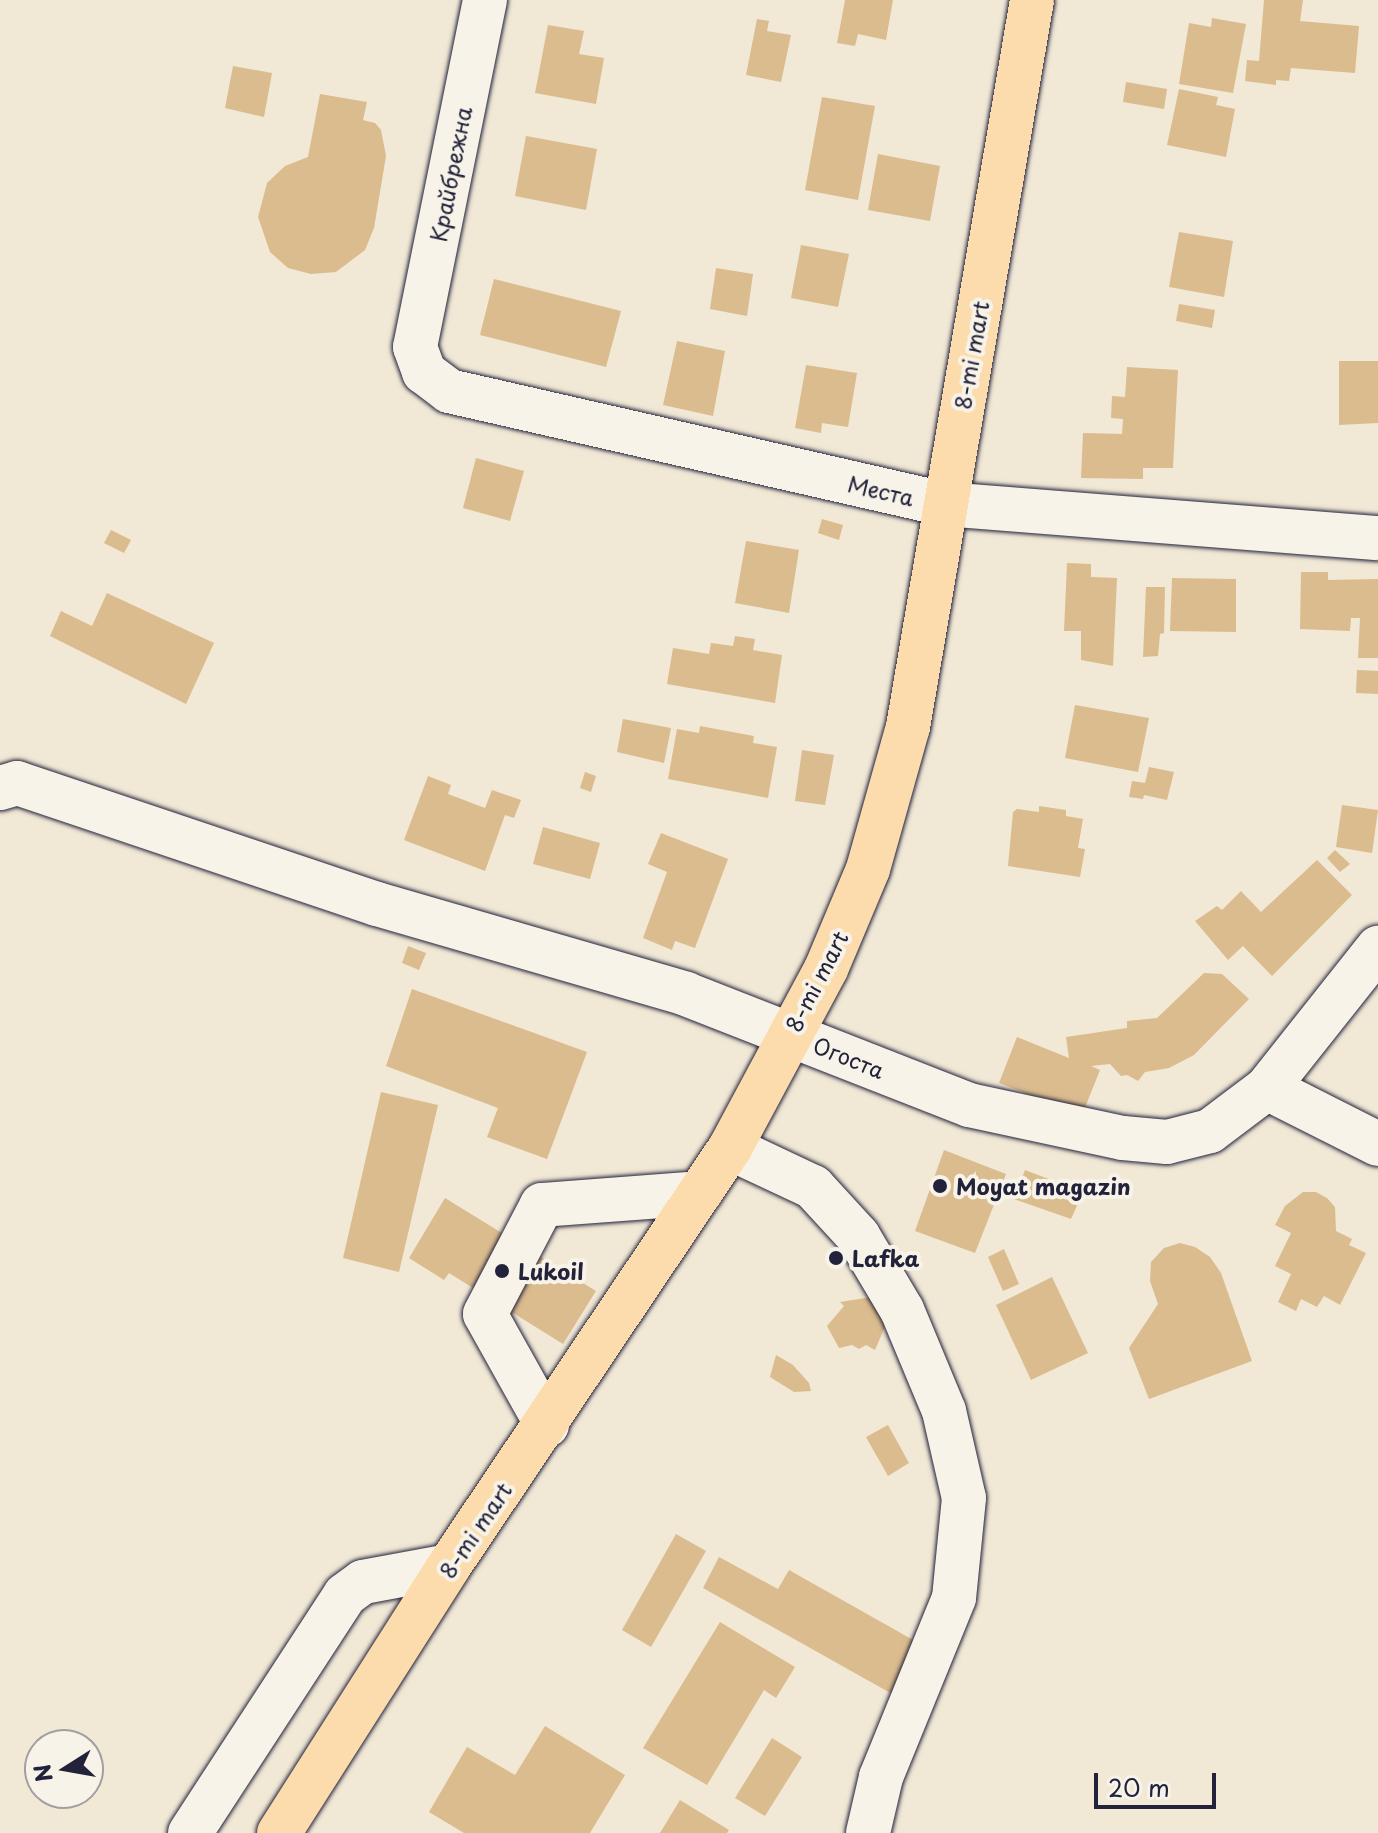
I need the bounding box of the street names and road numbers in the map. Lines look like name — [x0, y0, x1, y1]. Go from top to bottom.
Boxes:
street label: Крайбрежна — [424, 104, 476, 244]
street label: 8-mi mart — [948, 298, 994, 412]
street label: Места — [845, 470, 917, 510]
street label: 8-mi mart — [779, 926, 853, 1036]
street label: Огоста — [810, 1031, 888, 1083]
street label: 8-mi mart — [433, 1477, 517, 1583]

